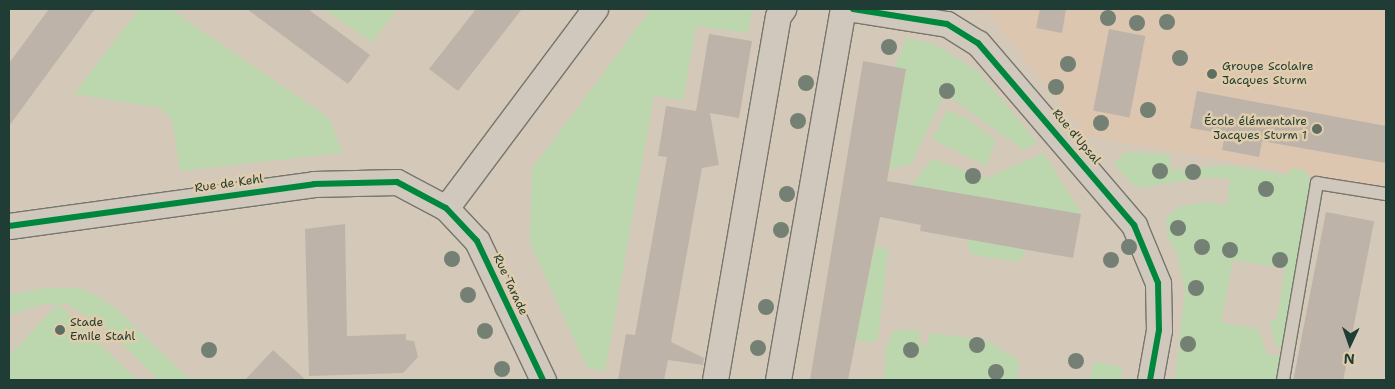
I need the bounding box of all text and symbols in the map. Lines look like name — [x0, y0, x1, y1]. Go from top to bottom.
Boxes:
place label: Groupe Scolaire Jacques Sturm — [1222, 60, 1313, 88]
marker: Groupe Scolaire Jacques Sturm — [1206, 68, 1218, 80]
street label: Rue d'Upsal — [1049, 107, 1103, 167]
place label: École élémentaire Jacques Sturm 1 — [1204, 115, 1307, 143]
marker: École élémentaire Jacques Sturm 1 — [1311, 123, 1323, 135]
street label: Rue de Kehl — [194, 172, 264, 196]
street label: Rue Tarade — [490, 252, 530, 318]
place label: Stade Emile Stahl — [70, 316, 135, 344]
north arrow — [1325, 319, 1375, 369]
marker: Stade Emile Stahl — [54, 324, 66, 336]
text: N — [1343, 350, 1355, 368]

